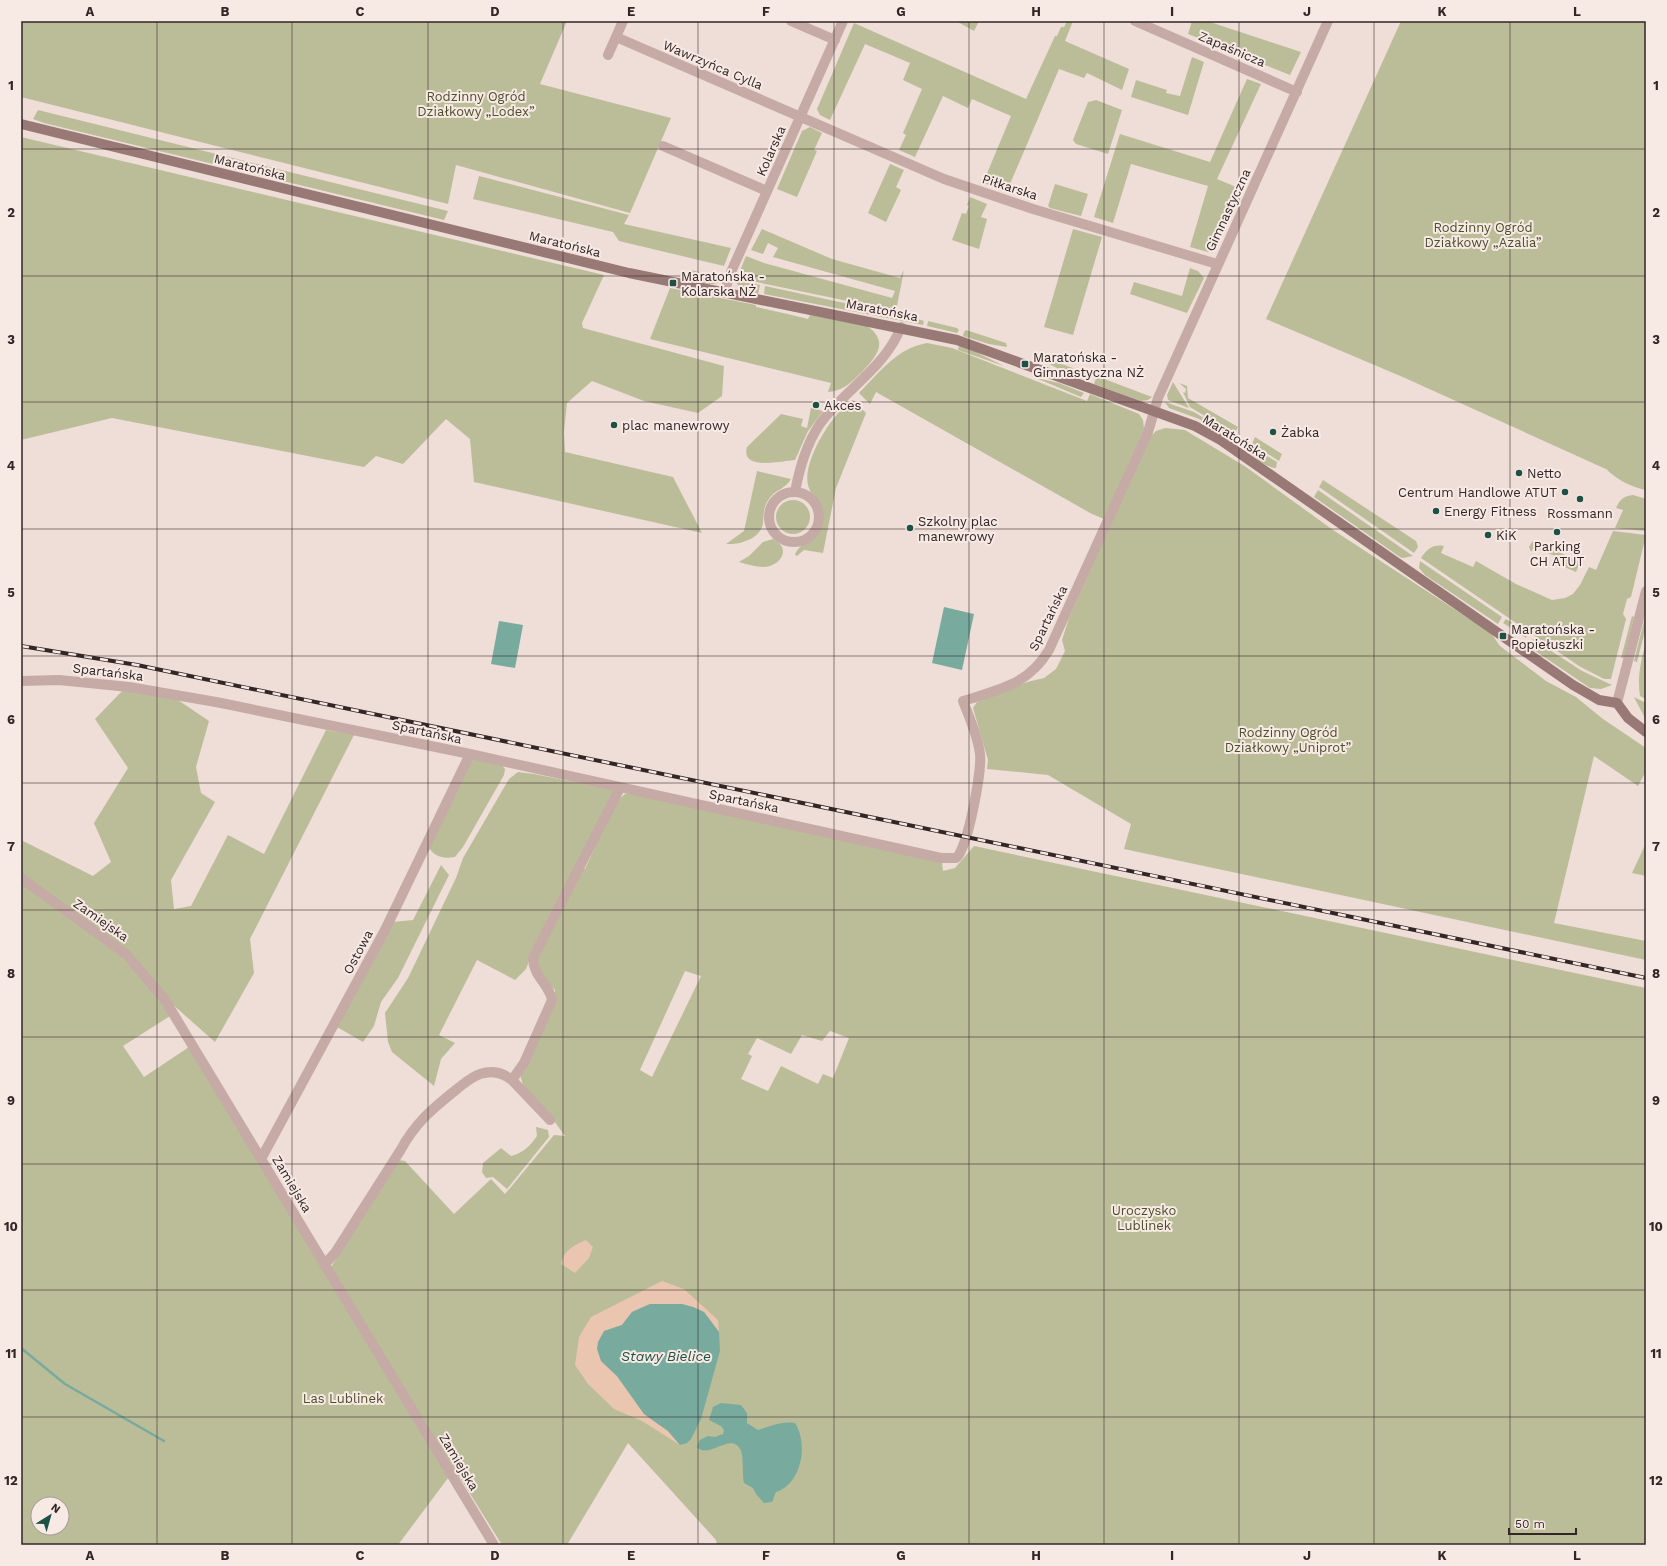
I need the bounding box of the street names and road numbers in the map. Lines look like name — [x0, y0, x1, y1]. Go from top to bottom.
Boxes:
street label: Zapaśnicza — [1196, 28, 1268, 70]
street label: Wawrzyńca Cylla — [661, 37, 766, 93]
street label: Kolarska — [753, 123, 789, 179]
street label: Maratońska — [213, 151, 288, 183]
street label: Gimnastyczna — [1202, 166, 1254, 254]
street label: Piłkarska — [980, 171, 1040, 203]
street label: Maratońska — [528, 228, 603, 260]
street label: Maratońska — [845, 296, 920, 324]
street label: Maratońska — [1200, 411, 1271, 463]
street label: Spartańska — [1026, 582, 1071, 653]
street label: Spartańska — [72, 660, 145, 684]
street label: Spartańska — [391, 717, 464, 747]
street label: Spartańska — [708, 786, 781, 816]
street label: Zamiejska — [71, 896, 132, 945]
street label: Ostowa — [340, 927, 376, 977]
street label: Zamiejska — [269, 1153, 315, 1216]
street label: Zamiejska — [436, 1431, 482, 1494]

